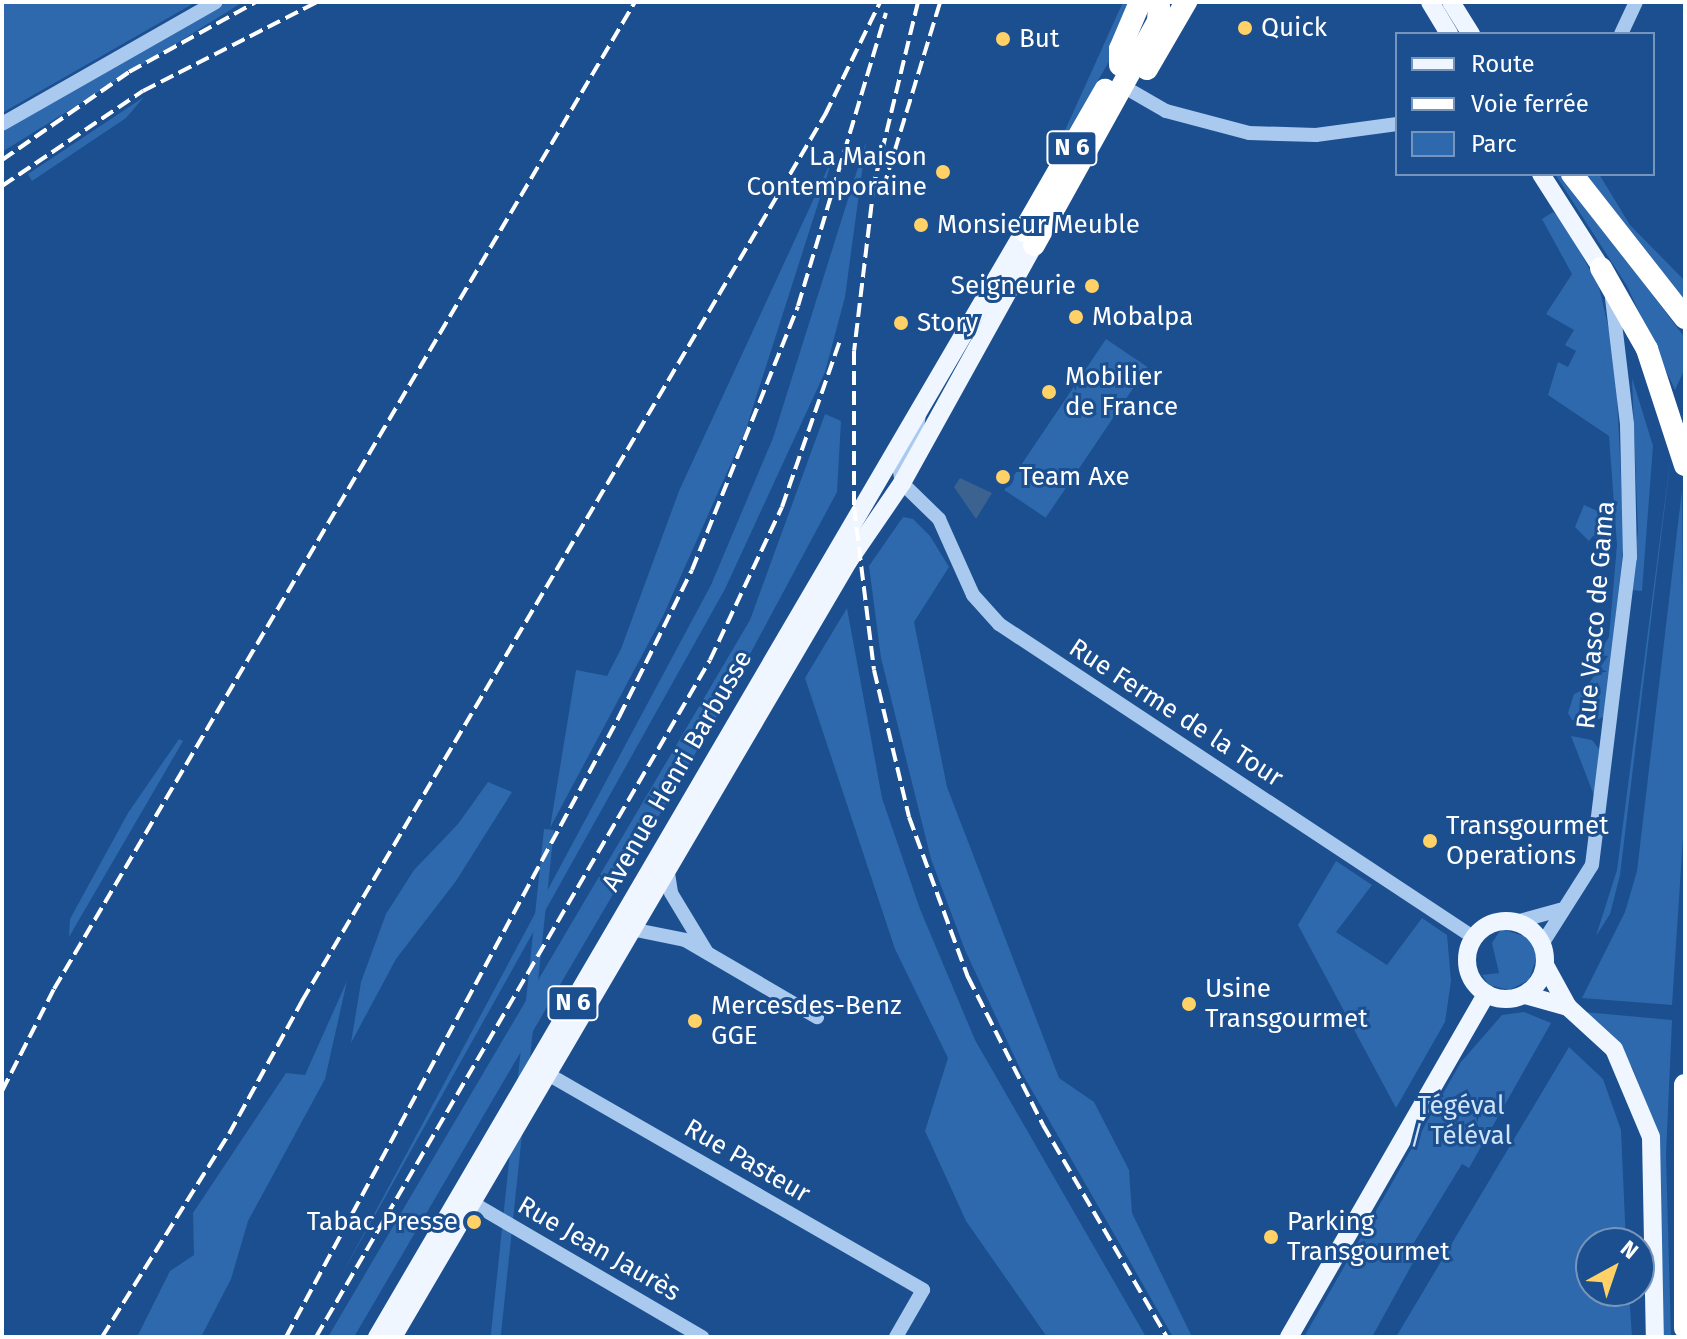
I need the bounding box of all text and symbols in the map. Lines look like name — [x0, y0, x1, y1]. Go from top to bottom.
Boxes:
place label: Quick — [1261, 12, 1327, 44]
marker: Quick — [1236, 19, 1254, 37]
place label: But — [1019, 23, 1059, 55]
marker: But — [994, 30, 1012, 48]
legend — [1395, 32, 1655, 176]
text: Route — [1471, 50, 1535, 78]
text: Voie ferrée — [1471, 90, 1589, 118]
road number: N 6 — [1046, 128, 1098, 168]
text: Parc — [1471, 130, 1517, 158]
place label: La Maison Contemporaine — [746, 141, 927, 202]
marker: La Maison Contemporaine — [934, 163, 952, 181]
place label: Monsieur Meuble — [937, 209, 1140, 241]
marker: Monsieur Meuble — [912, 216, 930, 234]
place label: Seigneurie — [951, 270, 1076, 302]
marker: Seigneurie — [1083, 277, 1101, 295]
place label: Mobalpa — [1092, 301, 1193, 333]
place label: Story — [917, 307, 978, 339]
marker: Mobalpa — [1067, 308, 1085, 326]
marker: Story — [892, 314, 910, 332]
place label: Mobilier de France — [1065, 361, 1178, 422]
marker: Mobilier de France — [1040, 383, 1058, 401]
place label: Team Axe — [1019, 461, 1130, 493]
marker: Team Axe — [994, 468, 1012, 486]
street label: Rue Vasco de Gama — [1570, 500, 1622, 730]
street label: Rue Ferme de la Tour — [1063, 632, 1289, 794]
street label: Avenue Henri Barbusse — [595, 645, 759, 897]
place label: Transgourmet Operations — [1446, 810, 1609, 872]
marker: Transgourmet Operations — [1421, 832, 1439, 850]
place label: Usine Transgourmet — [1205, 973, 1368, 1034]
road number: N 6 — [547, 983, 599, 1023]
place label: Mercesdes-Benz GGE — [711, 990, 902, 1052]
marker: Usine Transgourmet — [1180, 995, 1198, 1013]
marker: Mercesdes-Benz GGE — [686, 1012, 704, 1030]
park label: Tégéval / Téléval — [1410, 1090, 1512, 1152]
street label: Rue Pasteur — [679, 1113, 815, 1209]
street label: Rue Jean Jaurès — [512, 1190, 686, 1308]
place label: Tabac Presse — [307, 1206, 458, 1238]
place label: Parking Transgourmet — [1287, 1206, 1450, 1268]
marker: Tabac Presse — [465, 1213, 483, 1231]
north arrow — [1575, 1227, 1655, 1307]
marker: Parking Transgourmet — [1262, 1228, 1280, 1246]
text: N — [1615, 1235, 1644, 1265]

